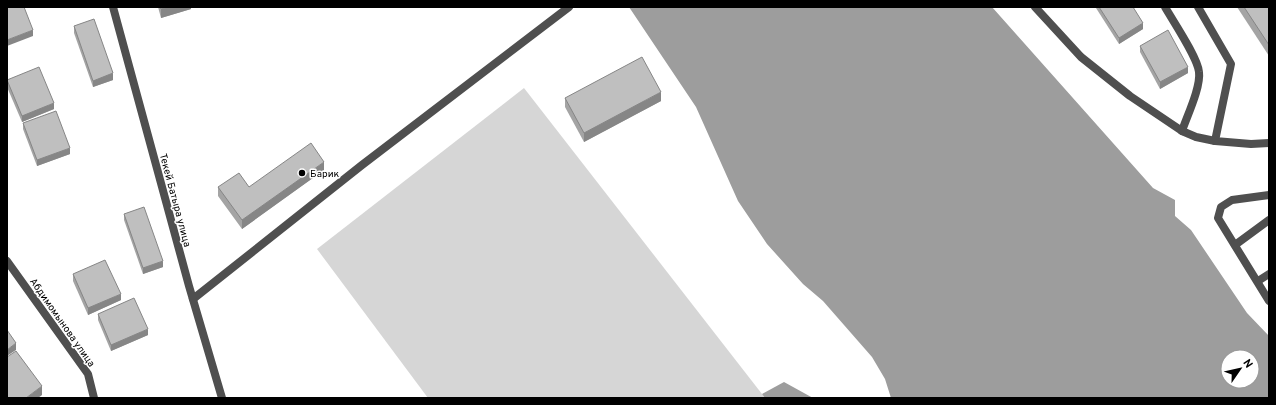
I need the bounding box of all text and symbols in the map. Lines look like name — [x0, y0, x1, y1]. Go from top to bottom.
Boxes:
street label: Текей Батыра улица — [156, 152, 193, 249]
marker: Барик — [297, 168, 307, 178]
place label: Барик — [310, 168, 340, 181]
street label: Абдимомынова улица — [26, 276, 97, 370]
north arrow — [1220, 349, 1260, 389]
text: N — [1239, 357, 1255, 371]

